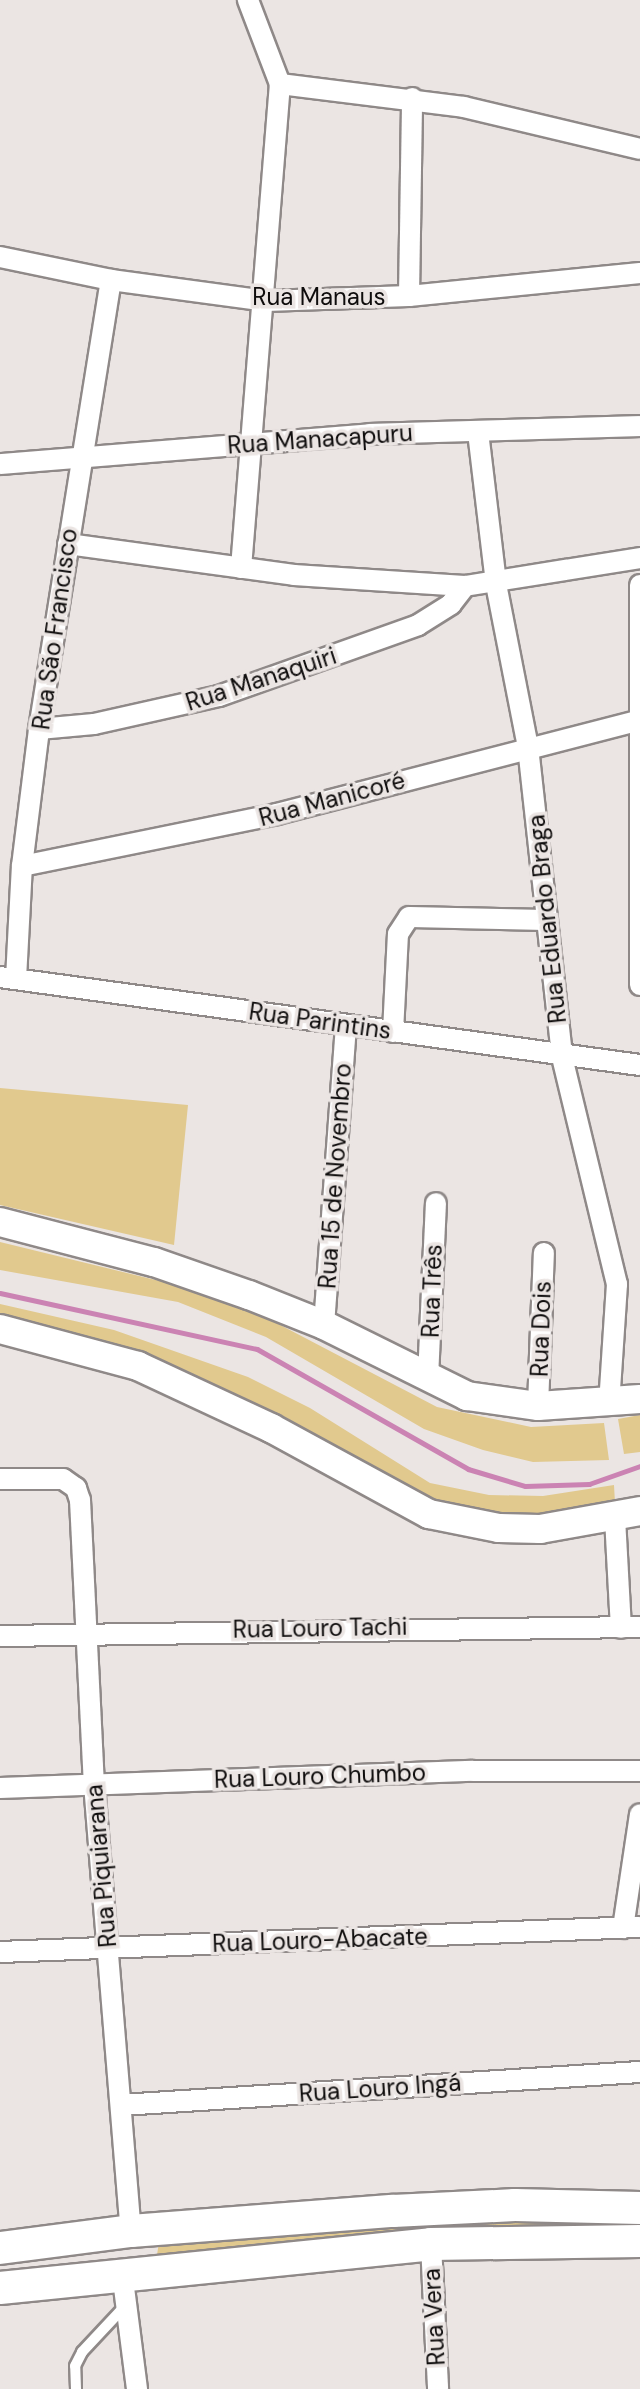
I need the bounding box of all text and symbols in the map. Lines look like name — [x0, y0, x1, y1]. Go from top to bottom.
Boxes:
street label: Rua Manaus — [252, 283, 386, 311]
street label: Rua Manacapuru — [226, 418, 414, 460]
street label: Rua São Francisco — [27, 526, 83, 732]
street label: Rua Manaquiri — [182, 641, 340, 717]
street label: Rua Manicoré — [256, 766, 408, 832]
street label: Rua Eduardo Braga — [522, 813, 572, 1025]
street label: Rua Parintins — [247, 997, 393, 1045]
street label: Rua 15 de Novembro — [313, 1062, 357, 1290]
street label: Rua Três — [416, 1244, 448, 1338]
street label: Rua Dois — [525, 1281, 557, 1377]
street label: Rua Louro Tachi — [232, 1612, 408, 1644]
street label: Rua Louro Chumbo — [214, 1758, 426, 1794]
street label: Rua Piquiarana — [80, 1783, 122, 1949]
street label: Rua Louro-Abacate — [212, 1922, 428, 1958]
street label: Rua Louro Ingá — [298, 2068, 462, 2108]
street label: Rua Vera — [417, 2268, 451, 2366]

